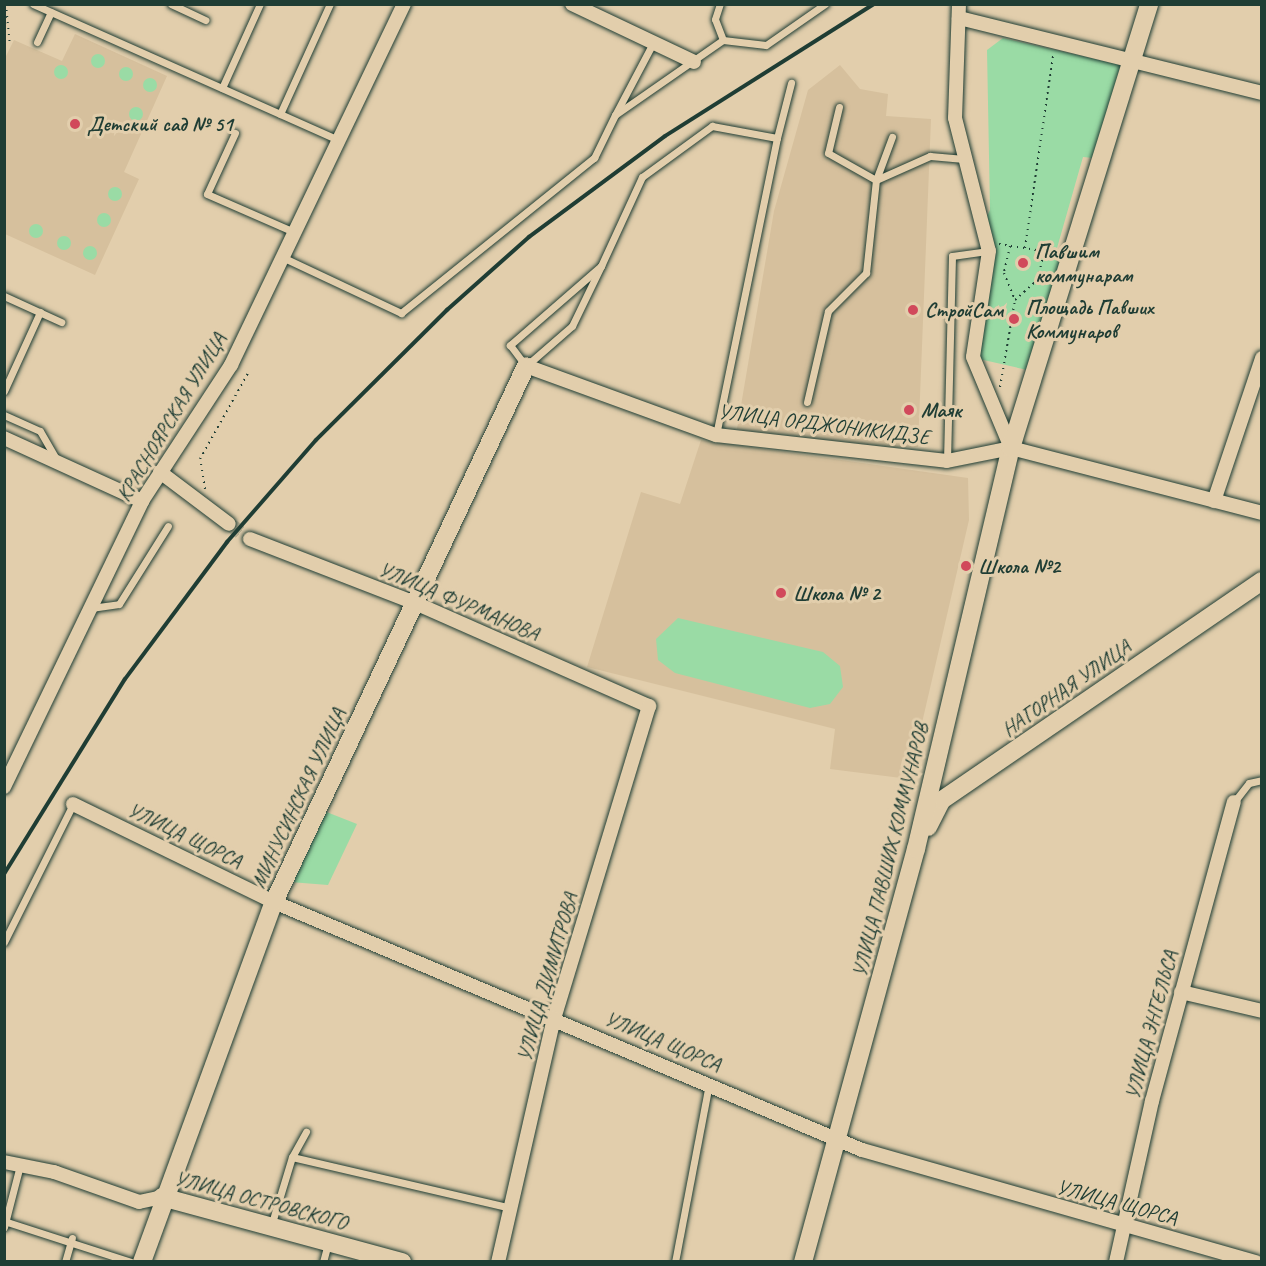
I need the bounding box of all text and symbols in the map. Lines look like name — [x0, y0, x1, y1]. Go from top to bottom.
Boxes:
place label: Детский сад № 51 — [87, 111, 233, 137]
marker: Детский сад № 51 — [68, 117, 82, 131]
place label: Павшим коммунарам — [1035, 238, 1132, 288]
marker: Павшим коммунарам — [1016, 256, 1030, 270]
place label: Площадь Павших Коммунаров — [1026, 294, 1157, 344]
place label: СтройСам — [925, 297, 1003, 323]
marker: СтройСам — [906, 303, 920, 317]
marker: Площадь Павших Коммунаров — [1007, 312, 1021, 326]
street label: КРАСНОЯРСКАЯ УЛИЦА — [111, 328, 231, 506]
place label: Маяк — [921, 397, 961, 423]
street label: УЛИЦА ОРДЖОНИКИДЗЕ — [714, 398, 934, 450]
marker: Маяк — [902, 403, 916, 417]
place label: Школа №2 — [978, 553, 1060, 579]
street label: УЛИЦА ФУРМАНОВА — [377, 556, 541, 646]
marker: Школа №2 — [959, 559, 973, 573]
place label: Школа № 2 — [793, 580, 880, 606]
marker: Школа № 2 — [774, 586, 788, 600]
street label: НАГОРНАЯ УЛИЦА — [996, 634, 1136, 742]
street label: МИНУСИНСКАЯ УЛИЦА — [246, 705, 350, 891]
street label: УЛИЦА ПАВШИХ КОММУНАРОВ — [846, 721, 934, 979]
street label: УЛИЦА ЩОРСА — [124, 796, 246, 874]
street label: УЛИЦА ДИМИТРОВА — [511, 891, 583, 1063]
street label: УЛИЦА ЭНГЕЛЬСА — [1119, 948, 1183, 1102]
street label: УЛИЦА ЩОРСА — [601, 1005, 725, 1077]
street label: УЛИЦА ОСТРОВСКОГО — [172, 1165, 350, 1235]
street label: УЛИЦА ЩОРСА — [1054, 1174, 1180, 1230]

